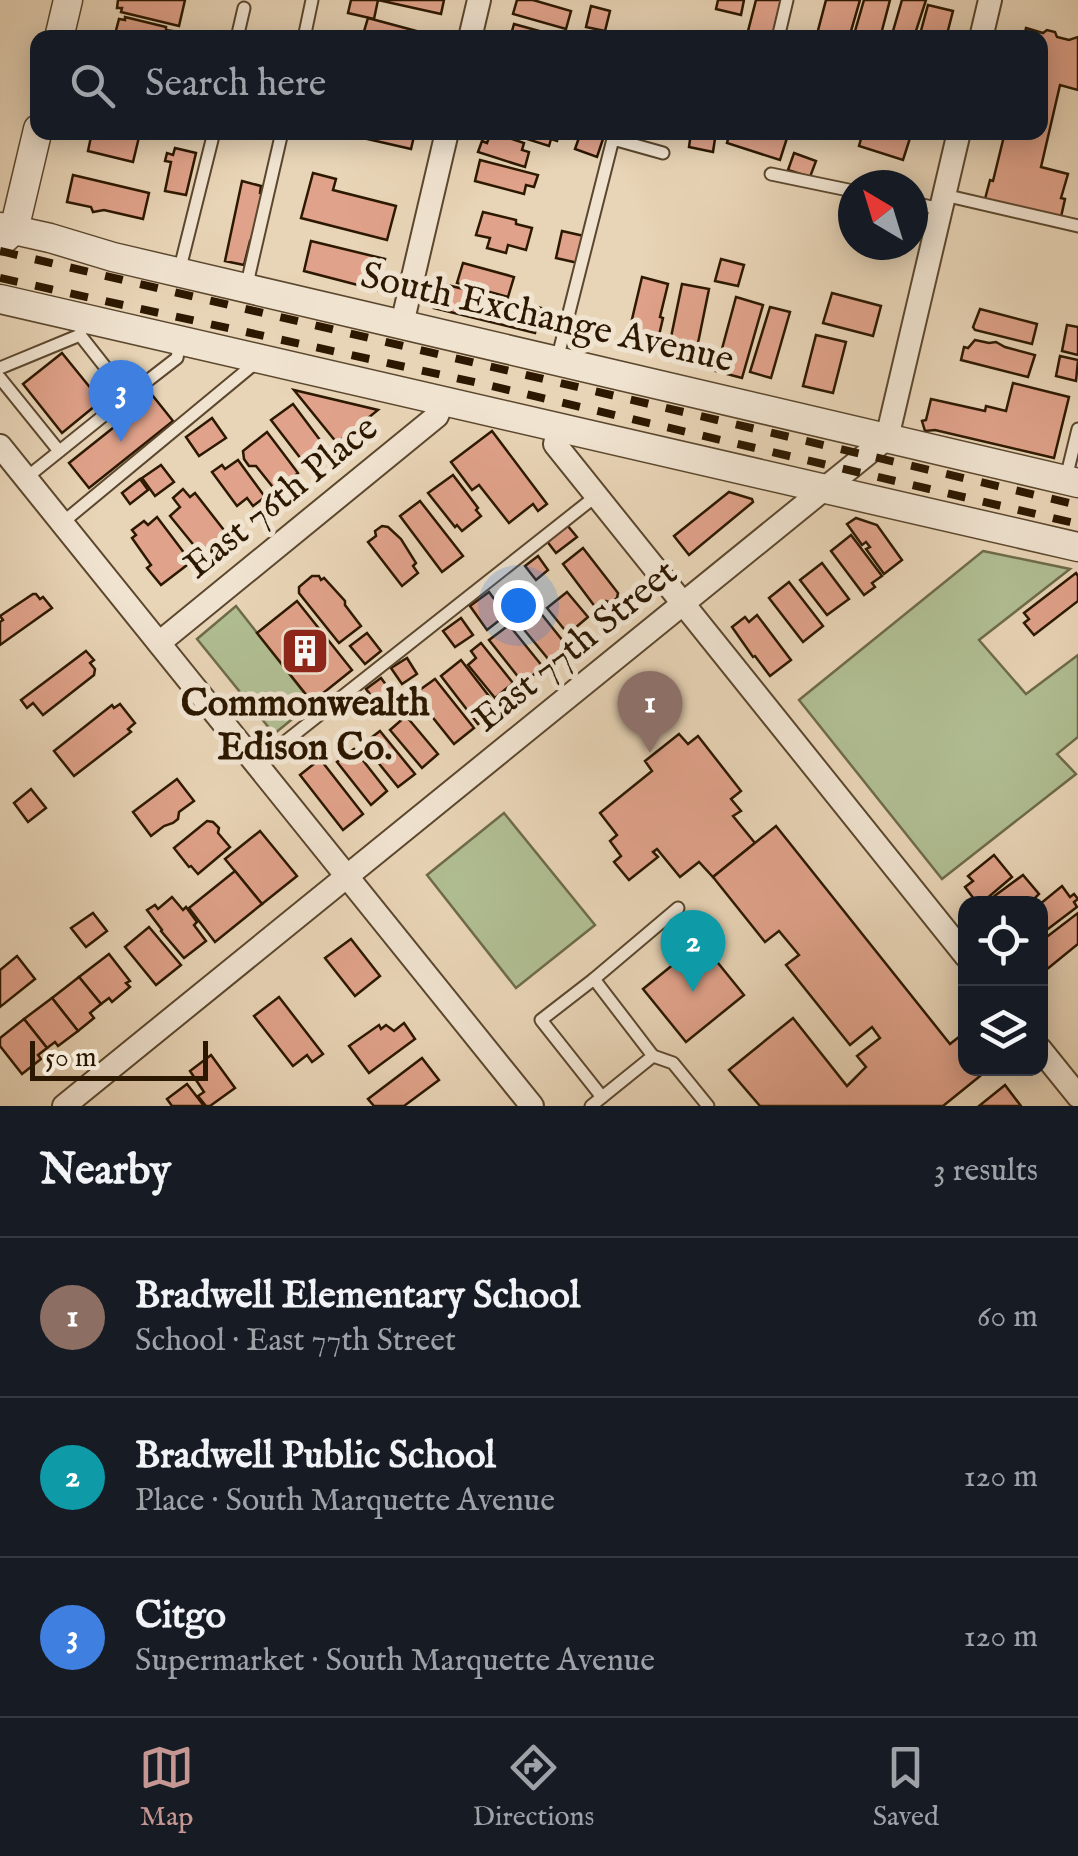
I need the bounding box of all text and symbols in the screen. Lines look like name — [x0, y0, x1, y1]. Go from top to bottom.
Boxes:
search box — [30, 30, 1048, 140]
icon: search — [65, 58, 120, 113]
text: Search here — [145, 61, 326, 109]
north arrow — [838, 170, 928, 260]
street label: South Exchange Avenue — [356, 253, 738, 385]
pin: 3 — [88, 360, 154, 442]
street label: East 76th Place — [175, 405, 389, 591]
street label: East 77th Street — [464, 550, 688, 744]
your location — [493, 580, 544, 631]
building icon: Commonwealth Edison Co. — [279, 625, 331, 677]
pin: 1 — [618, 670, 682, 753]
place label: Commonwealth Edison Co. — [181, 681, 430, 773]
map controls — [958, 896, 1048, 1076]
button: locate — [958, 896, 1048, 986]
pin: 2 — [660, 910, 726, 992]
button: layers — [958, 986, 1048, 1076]
scale bar — [30, 1036, 208, 1080]
text: 50 m — [45, 1041, 97, 1076]
text: Nearby — [40, 1145, 171, 1198]
text: 3 results — [934, 1151, 1038, 1192]
text: Bradwell Elementary School — [135, 1273, 580, 1321]
text: 1 — [67, 1297, 78, 1338]
text: 60 m — [977, 1297, 1038, 1338]
text: School · East 77th Street — [135, 1321, 456, 1362]
text: Bradwell Public School — [135, 1433, 496, 1481]
text: 2 — [65, 1457, 80, 1498]
text: 120 m — [964, 1457, 1038, 1498]
text: Place · South Marquette Avenue — [135, 1481, 555, 1522]
text: Citgo — [135, 1593, 226, 1641]
text: 3 — [67, 1617, 78, 1658]
text: 120 m — [964, 1617, 1038, 1658]
text: Supermarket · South Marquette Avenue — [135, 1641, 655, 1682]
tab: Map — [139, 1740, 194, 1835]
tab: Directions — [472, 1740, 594, 1835]
tab: Saved — [873, 1740, 939, 1835]

